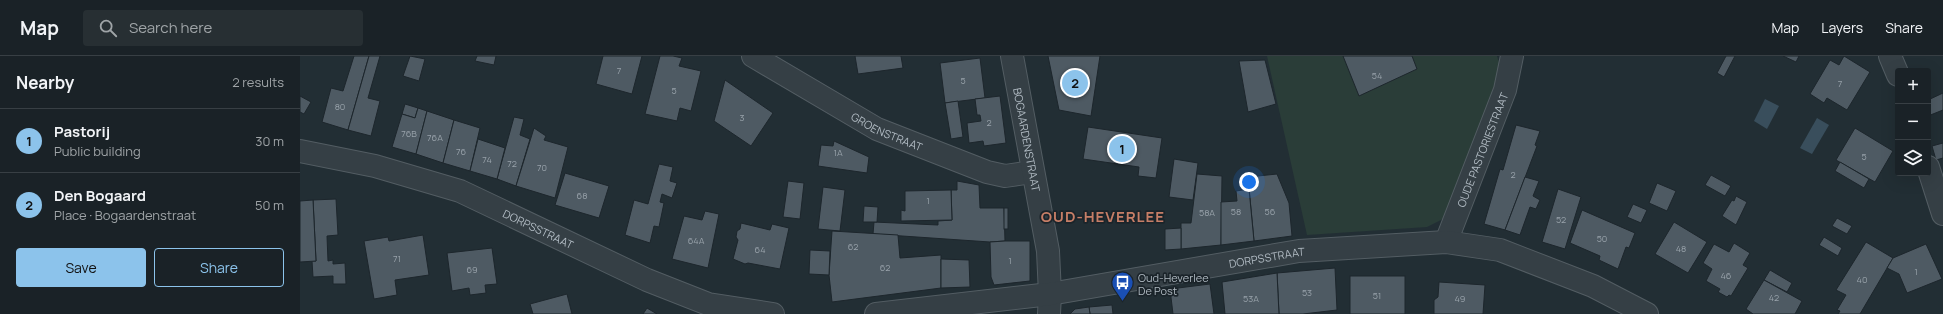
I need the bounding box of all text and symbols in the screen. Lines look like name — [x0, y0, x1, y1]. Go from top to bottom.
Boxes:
search box — [83, 10, 363, 46]
text: Map — [20, 15, 59, 41]
icon: search — [97, 17, 119, 39]
text: Search here — [129, 17, 212, 38]
text: Map — [1771, 18, 1799, 37]
text: Layers — [1821, 18, 1863, 37]
text: Share — [1885, 18, 1923, 37]
house number: 7 — [617, 64, 622, 77]
pin: 2 — [1062, 68, 1088, 98]
map controls — [1895, 68, 1931, 176]
button: + — [1895, 68, 1931, 104]
house number: 54 — [1372, 69, 1382, 82]
text: Nearby — [16, 71, 74, 94]
text: 2 results — [232, 73, 284, 91]
house number: 5 — [960, 74, 966, 87]
house number: 7 — [1838, 77, 1843, 90]
house number: 5 — [671, 84, 677, 97]
street label: BOGAARDENSTRAAT — [1010, 86, 1044, 193]
street label: OUDE PASTORIESTRAAT — [1453, 90, 1511, 209]
house number: 80 — [335, 100, 345, 113]
button: − — [1895, 104, 1931, 140]
street label: GROENSTRAAT — [849, 108, 925, 154]
house number: 3 — [740, 111, 745, 124]
house number: 2 — [986, 116, 992, 129]
text: Pastorij — [54, 121, 110, 142]
house number: 76B — [401, 127, 417, 140]
house number: 76A — [427, 131, 443, 144]
text: 1 — [26, 132, 32, 150]
text: 30 m — [255, 132, 284, 150]
pin: 1 — [1109, 134, 1135, 164]
button: layers — [1895, 140, 1931, 176]
text: Public building — [54, 142, 141, 160]
house number: 76 — [456, 145, 466, 158]
house number: 1A — [833, 146, 843, 159]
house number: 5 — [1861, 150, 1867, 163]
house number: 74 — [482, 153, 492, 166]
house number: 72 — [507, 157, 517, 170]
house number: 70 — [537, 161, 547, 174]
house number: 2 — [1510, 168, 1516, 181]
your location — [1239, 172, 1259, 192]
text: Den Bogaard — [54, 185, 146, 206]
house number: 68 — [577, 189, 587, 202]
house number: 1 — [926, 194, 930, 207]
text: 2 — [25, 196, 33, 214]
text: 50 m — [255, 196, 284, 214]
street label: DORPSSTRAAT — [501, 205, 577, 252]
house number: 58 — [1231, 205, 1241, 218]
house number: 56 — [1265, 205, 1276, 218]
text: Place · Bogaardenstraat — [54, 206, 196, 224]
district label: OUD-HEVERLEE — [1041, 206, 1165, 227]
house number: 58A — [1199, 206, 1215, 219]
house number: 52 — [1556, 213, 1566, 226]
house number: 50 — [1597, 232, 1607, 245]
house number: 64A — [688, 234, 705, 247]
house number: 62 — [848, 240, 858, 253]
house number: 48 — [1676, 242, 1686, 255]
house number: 64 — [755, 243, 765, 256]
street label: DORPSSTRAAT — [1228, 243, 1305, 270]
button: Save — [16, 248, 146, 287]
button: Share — [154, 248, 284, 287]
house number: 71 — [393, 252, 401, 265]
house number: 1 — [1008, 254, 1012, 267]
house number: 62 — [880, 261, 890, 274]
house number: 69 — [466, 263, 478, 276]
house number: 1 — [1914, 265, 1918, 278]
house number: 46 — [1721, 269, 1732, 282]
bus stop icon: Oud-Heverlee De Post — [1110, 270, 1136, 303]
place label: Oud-Heverlee De Post — [1138, 270, 1209, 298]
house number: 40 — [1857, 273, 1867, 286]
house number: 53 — [1302, 286, 1312, 299]
house number: 51 — [1373, 289, 1381, 302]
house number: 42 — [1769, 291, 1779, 304]
house number: 53A — [1243, 292, 1259, 305]
house number: 49 — [1455, 292, 1465, 305]

